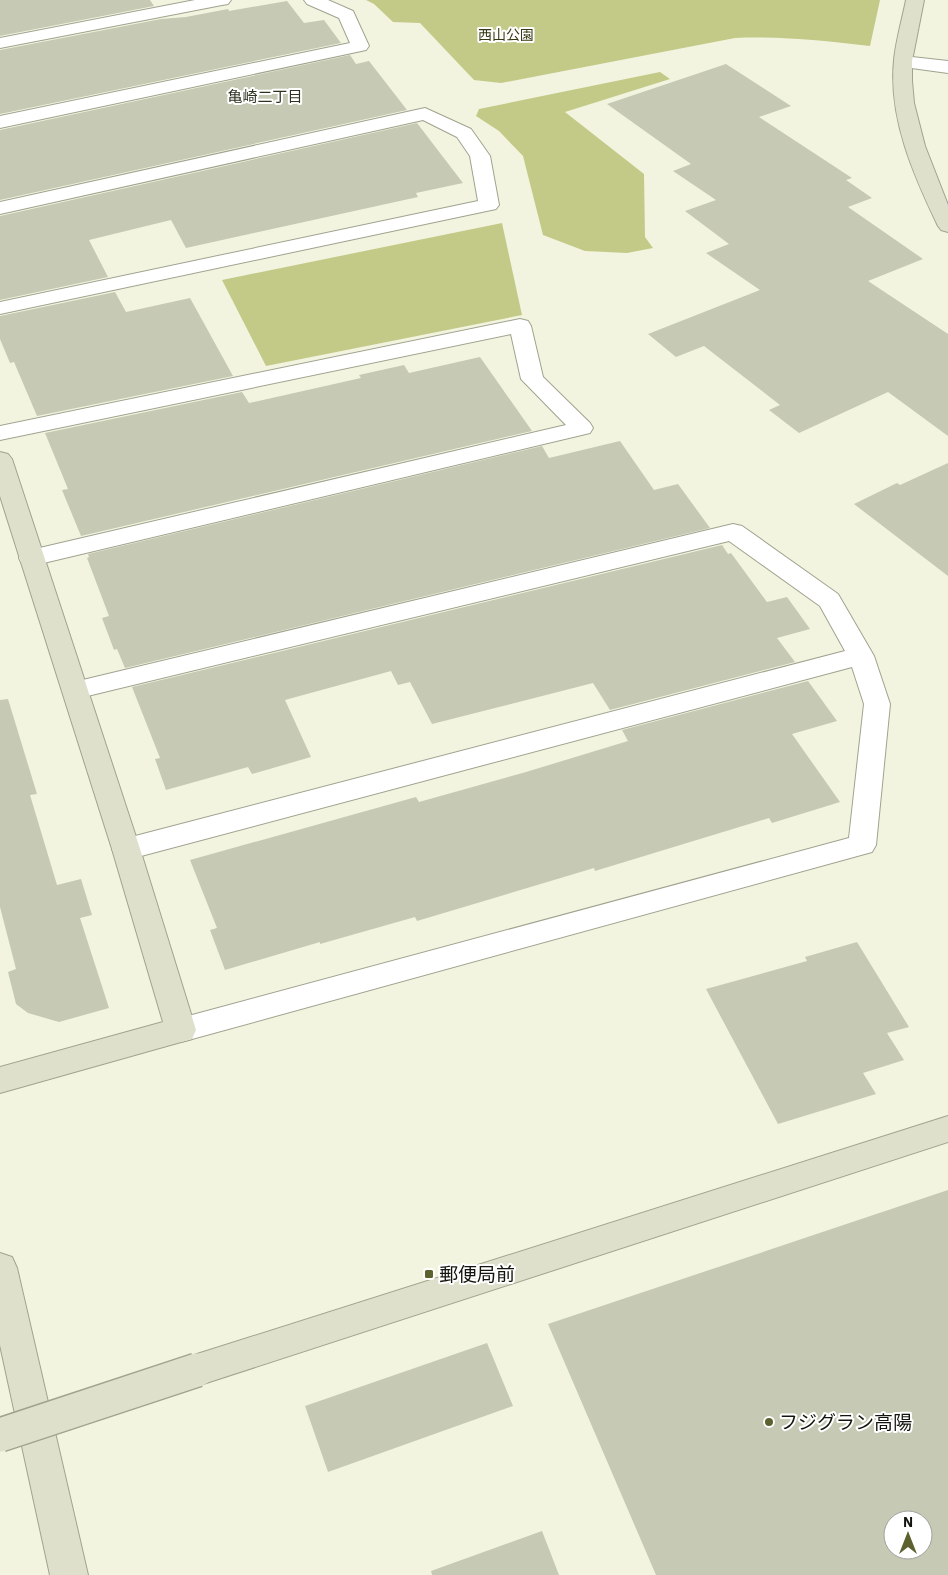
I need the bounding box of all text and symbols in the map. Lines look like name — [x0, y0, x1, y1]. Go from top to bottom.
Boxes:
park label: 西山公園 — [478, 26, 534, 44]
district label: 亀崎二丁目 — [227, 87, 303, 106]
place label: 郵便局前 — [439, 1262, 515, 1286]
marker: 郵便局前 — [423, 1268, 435, 1280]
place label: フジグラン高陽 — [779, 1410, 912, 1434]
marker: フジグラン高陽 — [763, 1416, 775, 1428]
north arrow — [883, 1510, 933, 1560]
text: N — [903, 1513, 913, 1531]

